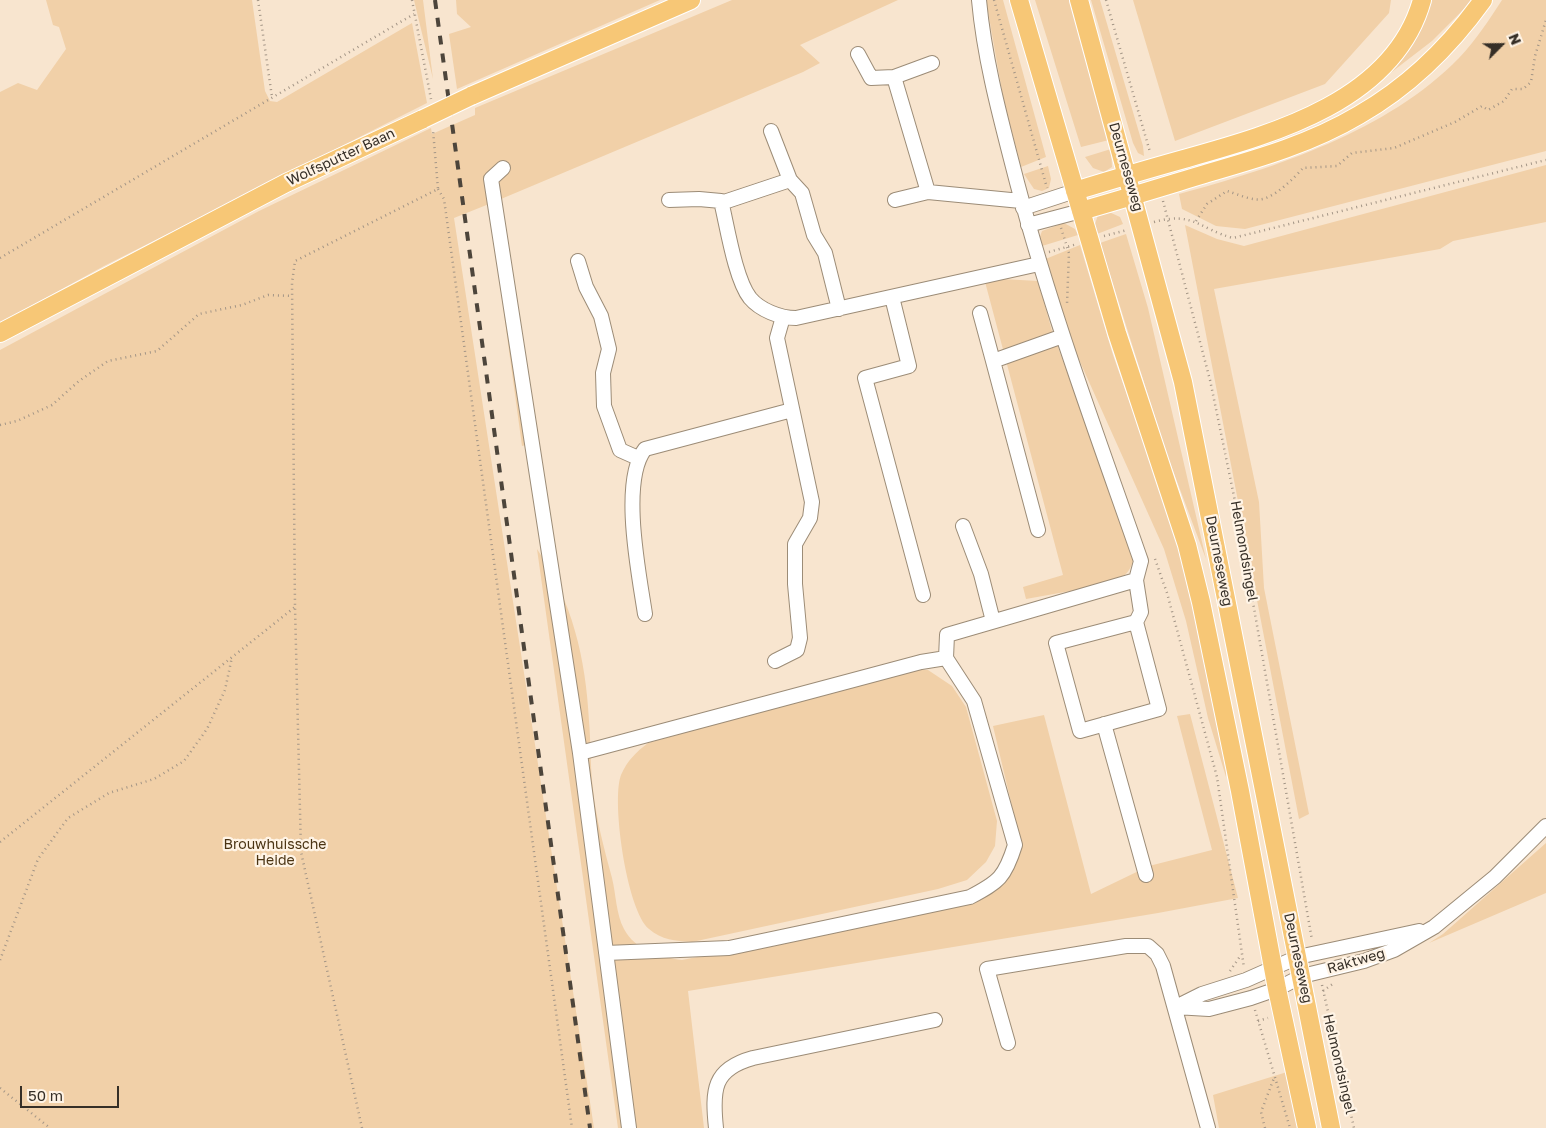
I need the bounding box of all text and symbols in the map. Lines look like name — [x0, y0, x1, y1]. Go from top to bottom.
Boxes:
north arrow — [1476, 20, 1526, 70]
text: N — [1505, 31, 1525, 47]
street label: Deurneseweg — [1105, 121, 1147, 213]
street label: Wolfsputter Baan — [284, 125, 398, 189]
street label: Helmondsingel — [1227, 499, 1261, 603]
street label: Deurneseweg — [1202, 514, 1236, 608]
park label: Brouwhuissche Heide — [224, 837, 326, 870]
street label: Deurneseweg — [1280, 911, 1316, 1005]
street label: Raktweg — [1325, 945, 1387, 977]
street label: Helmondsingel — [1319, 1012, 1359, 1116]
scale bar — [22, 1076, 121, 1108]
text: 50 m — [28, 1086, 63, 1104]

